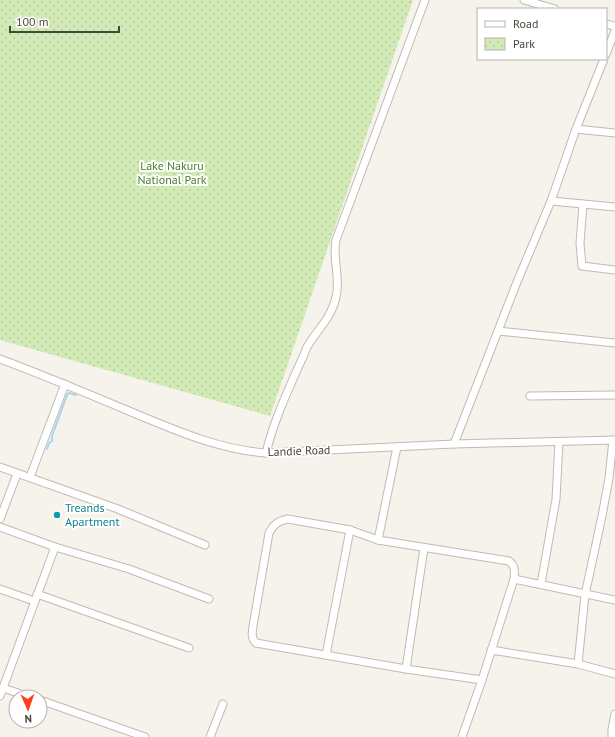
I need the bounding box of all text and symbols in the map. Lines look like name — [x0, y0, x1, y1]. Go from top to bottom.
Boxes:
scale bar — [10, 8, 119, 34]
legend — [477, 8, 607, 60]
text: 100 m — [16, 14, 49, 29]
text: Road — [513, 16, 538, 31]
text: Park — [513, 36, 535, 51]
park label: Lake Nakuru National Park — [137, 158, 207, 187]
street label: Landie Road — [267, 442, 331, 459]
place label: Treands Apartment — [65, 500, 119, 529]
marker: Treands Apartment — [52, 510, 62, 520]
north arrow — [8, 689, 48, 729]
text: N — [24, 712, 32, 726]

